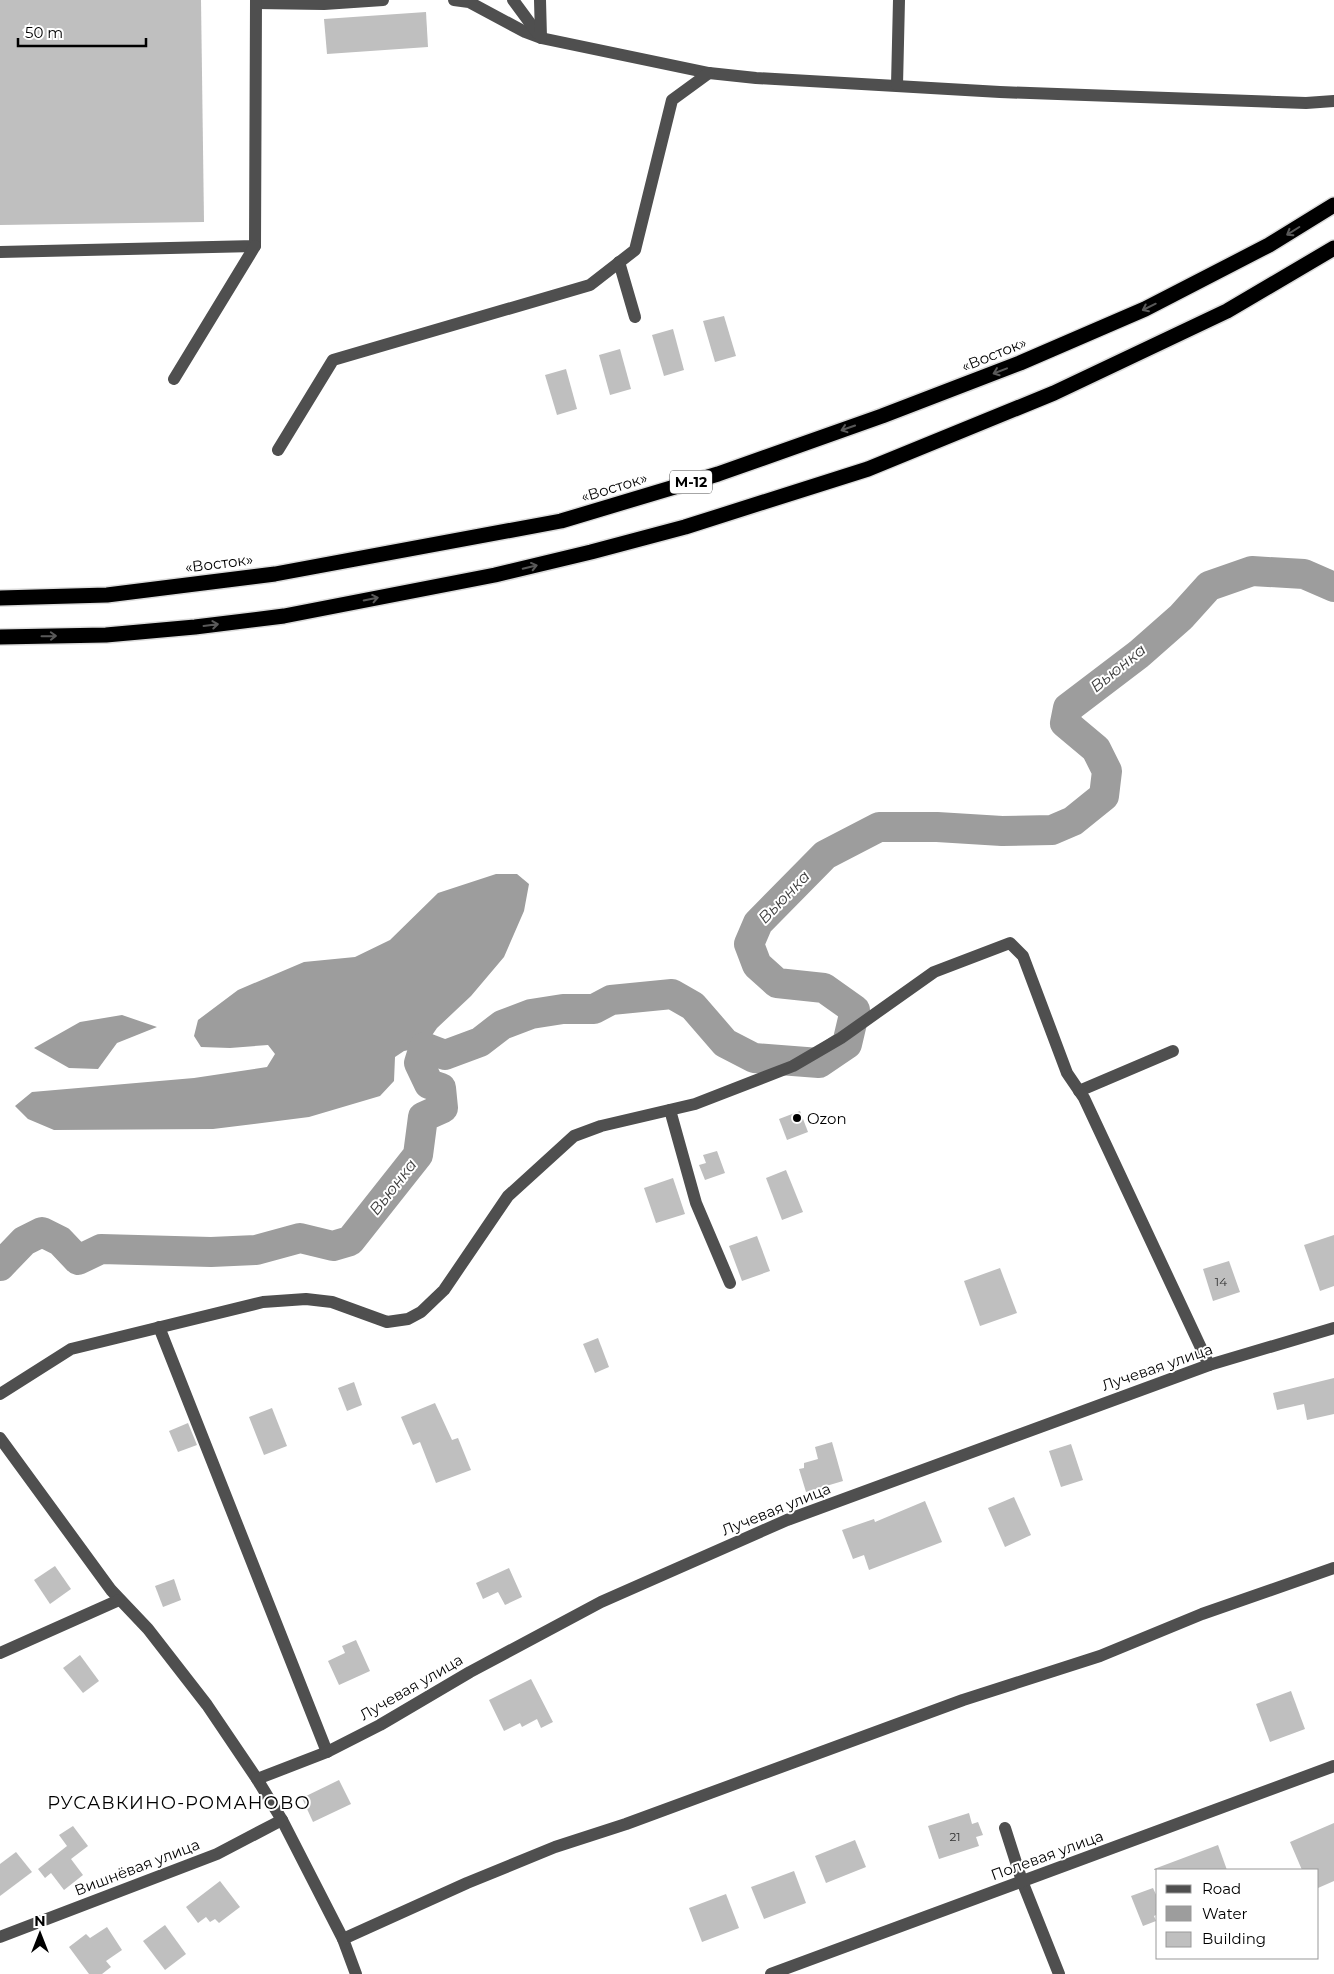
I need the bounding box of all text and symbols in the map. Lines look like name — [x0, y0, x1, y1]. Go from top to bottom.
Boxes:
scale bar — [18, 15, 145, 47]
text: 50 m — [25, 23, 63, 42]
one-way arrow — [1286, 226, 1300, 236]
one-way arrow — [1142, 302, 1157, 312]
street label: «Восток» — [959, 332, 1029, 376]
one-way arrow — [993, 367, 1008, 376]
one-way arrow — [840, 424, 856, 434]
street label: «Восток» — [579, 468, 649, 506]
road number: М-12 — [670, 471, 712, 494]
street label: «Восток» — [184, 549, 254, 577]
one-way arrow — [522, 562, 538, 571]
one-way arrow — [363, 594, 379, 603]
one-way arrow — [202, 620, 218, 630]
one-way arrow — [40, 631, 56, 641]
water label: Вьюнка — [1086, 640, 1150, 696]
water label: Вьюнка — [754, 867, 814, 927]
place label: Ozon — [807, 1109, 847, 1128]
marker: Ozon — [791, 1112, 803, 1124]
water label: Вьюнка — [365, 1155, 421, 1219]
house number: 14 — [1215, 1274, 1227, 1289]
street label: Лучевая улица — [1099, 1339, 1215, 1395]
street label: Лучевая улица — [719, 1478, 833, 1540]
street label: Лучевая улица — [356, 1650, 466, 1724]
district label: РУСАВКИНО-РОМАНОВО — [47, 1792, 311, 1814]
street label: Полевая улица — [988, 1826, 1106, 1884]
house number: 21 — [949, 1829, 961, 1844]
street label: Вишнёвая улица — [72, 1834, 202, 1900]
legend — [1156, 1869, 1319, 1959]
text: Road — [1202, 1879, 1241, 1898]
text: Water — [1202, 1904, 1248, 1923]
north arrow — [15, 1909, 65, 1959]
text: N — [34, 1912, 46, 1930]
text: Building — [1202, 1929, 1266, 1948]

